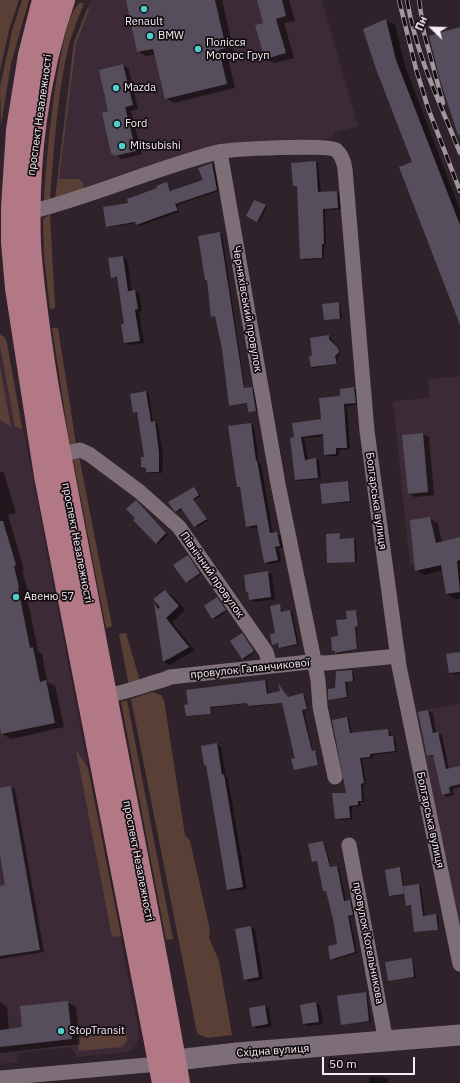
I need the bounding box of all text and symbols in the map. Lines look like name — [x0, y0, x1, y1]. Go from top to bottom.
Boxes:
marker: Renault — [139, 4, 149, 14]
north arrow — [412, 8, 452, 48]
text: Пн — [412, 14, 430, 33]
place label: Renault — [125, 15, 163, 29]
place label: BMW — [158, 29, 184, 43]
marker: BMW — [145, 31, 155, 41]
place label: Полісся Моторс Груп — [206, 36, 270, 62]
marker: Полісся Моторс Груп — [193, 44, 203, 54]
street label: проспект Незалежності — [25, 53, 55, 177]
place label: Mazda — [124, 81, 156, 95]
marker: Mazda — [111, 83, 121, 93]
place label: Ford — [125, 117, 147, 131]
marker: Ford — [112, 119, 122, 129]
place label: Mitsubishi — [130, 139, 181, 153]
marker: Mitsubishi — [117, 141, 127, 151]
street label: Черняхівський провулок — [229, 245, 265, 373]
street label: Болгарська вулиця — [363, 451, 389, 551]
street label: проспект Незалежності — [59, 482, 95, 604]
street label: Північний провулок — [177, 529, 247, 621]
place label: Авеню 57 — [24, 590, 74, 604]
marker: Авеню 57 — [11, 592, 21, 602]
street label: провулок Галанчикової — [190, 656, 310, 682]
street label: Болгарська вулиця — [413, 771, 447, 869]
street label: проспект Незалежності — [120, 800, 156, 922]
street label: провулок Котельникова — [350, 881, 386, 1005]
place label: StopTransit — [69, 1024, 125, 1038]
marker: StopTransit — [56, 1026, 66, 1036]
street label: Східна вулиця — [236, 1042, 310, 1060]
scale bar — [324, 1049, 417, 1075]
text: 50 m — [329, 1056, 357, 1071]

